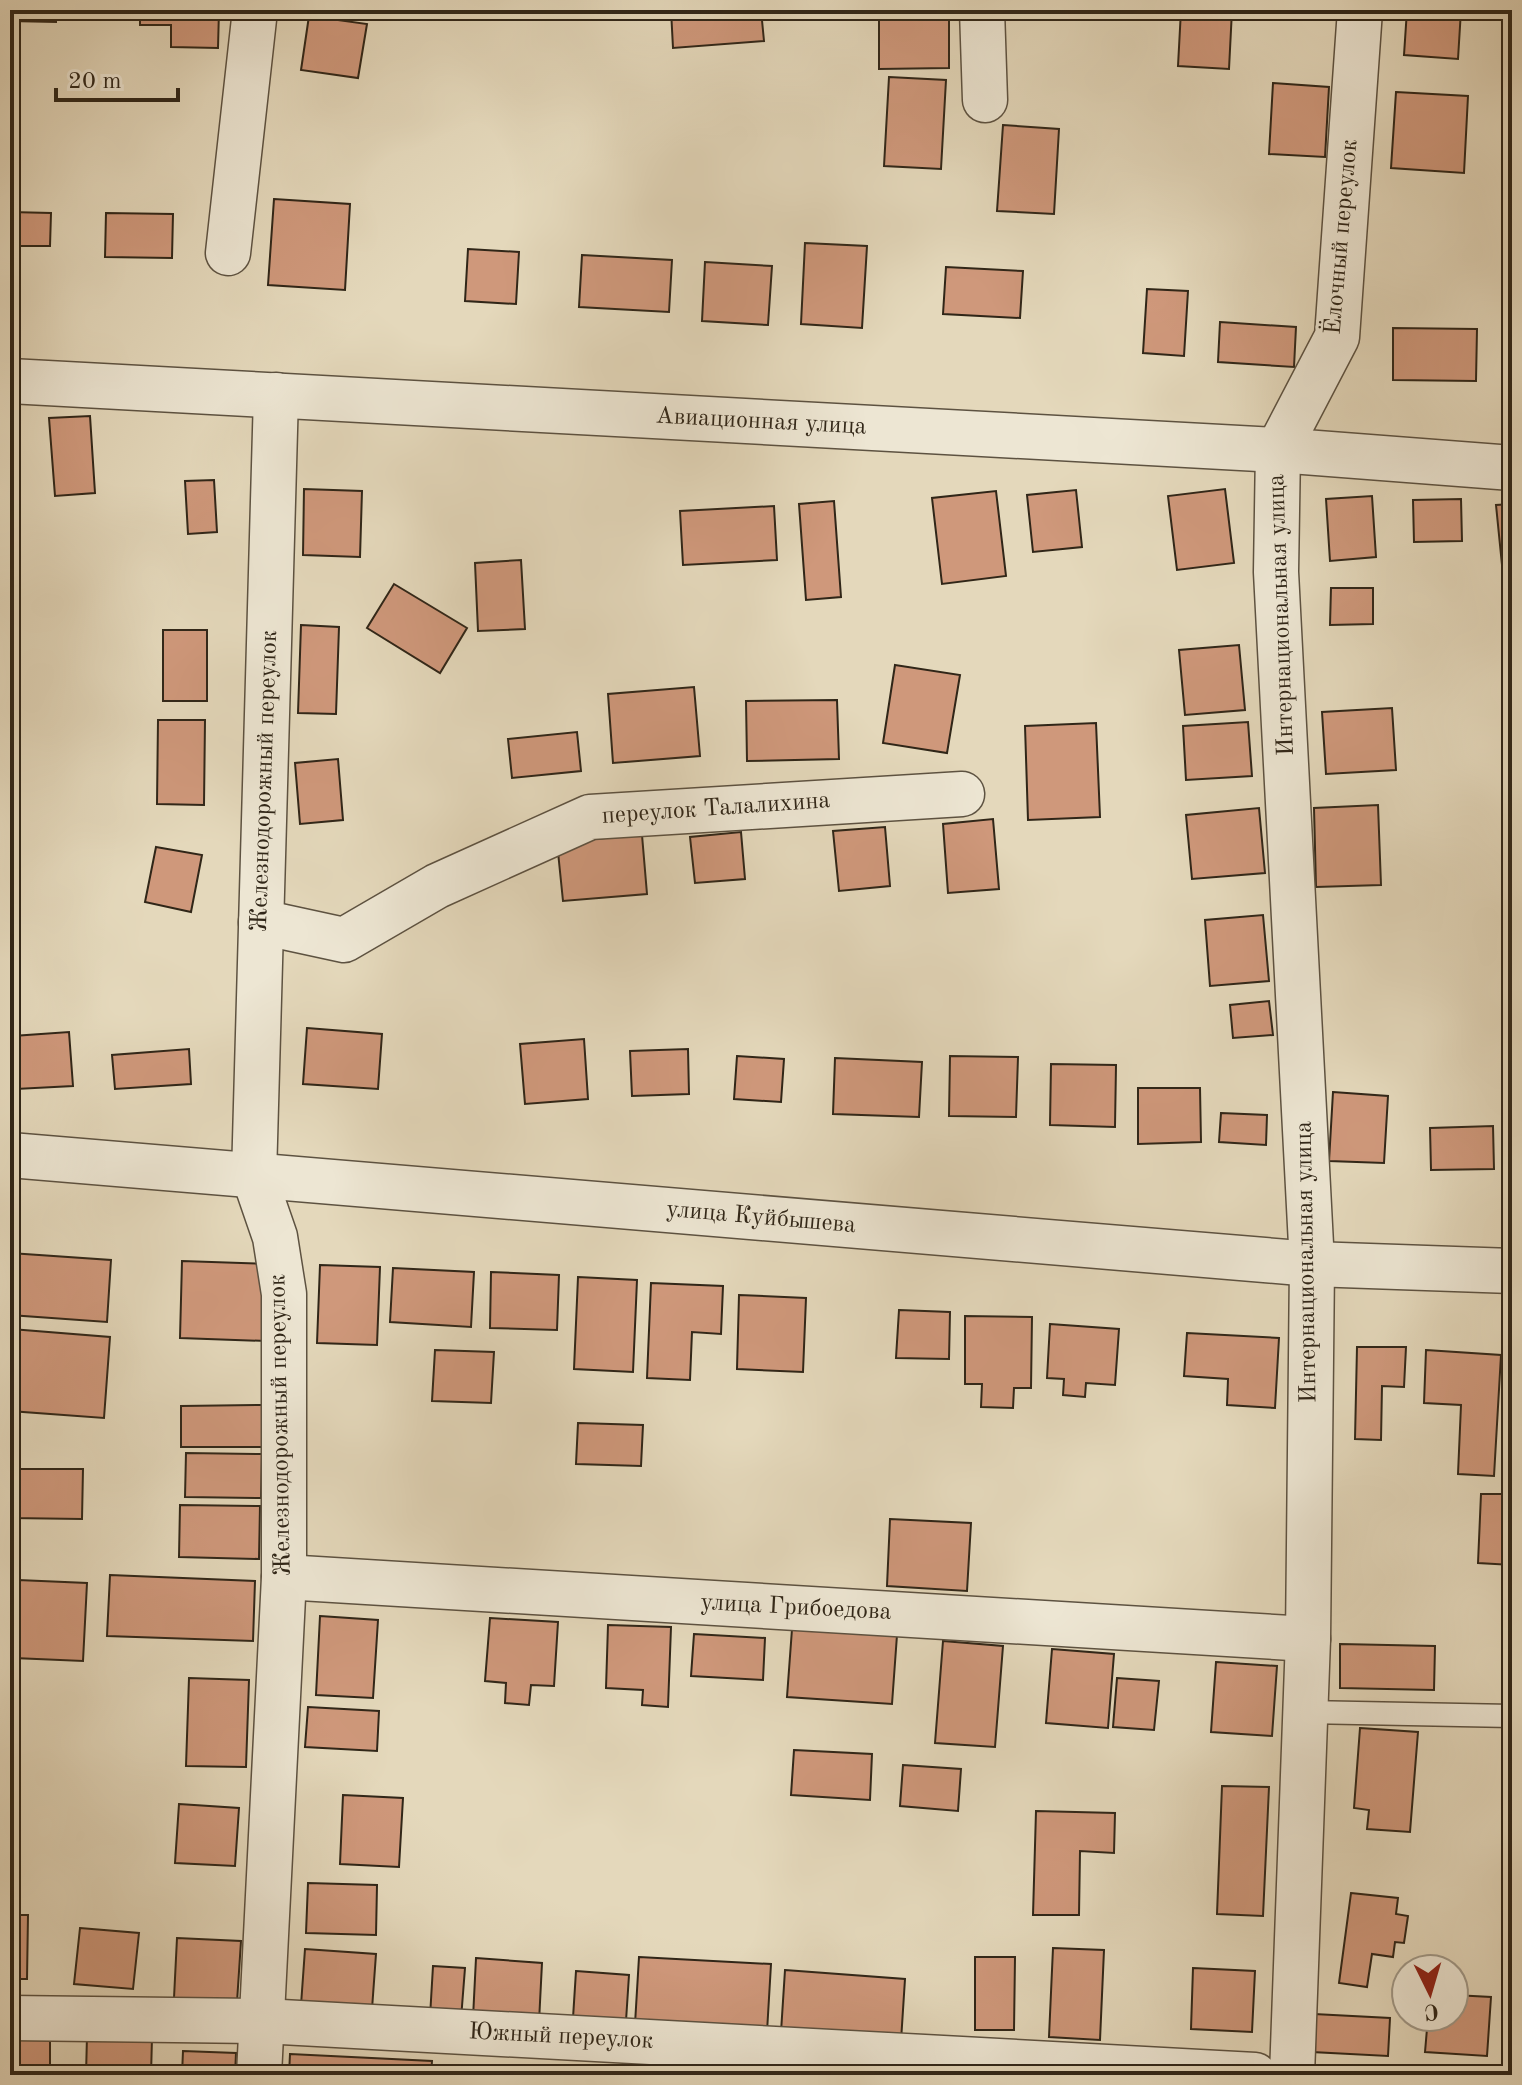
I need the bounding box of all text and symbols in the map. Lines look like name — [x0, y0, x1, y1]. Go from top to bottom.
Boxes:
scale bar — [56, 52, 178, 102]
text: 20 m — [68, 70, 122, 94]
street label: Ёлочный переулок — [1319, 138, 1363, 336]
street label: Авиационная улица — [655, 404, 867, 440]
street label: Интернациональная улица — [1265, 474, 1299, 756]
street label: Железнодорожный переулок — [248, 630, 282, 932]
street label: переулок Талалихина — [601, 789, 831, 829]
street label: Интернациональная улица — [1293, 1121, 1321, 1403]
street label: улица Куйбышева — [665, 1198, 857, 1238]
street label: Железнодорожный переулок — [266, 1274, 296, 1576]
street label: улица Грибоедова — [700, 1591, 892, 1625]
north arrow — [1390, 1953, 1470, 2033]
text: С — [1423, 1999, 1440, 2023]
street label: Южный переулок — [468, 2020, 654, 2054]

